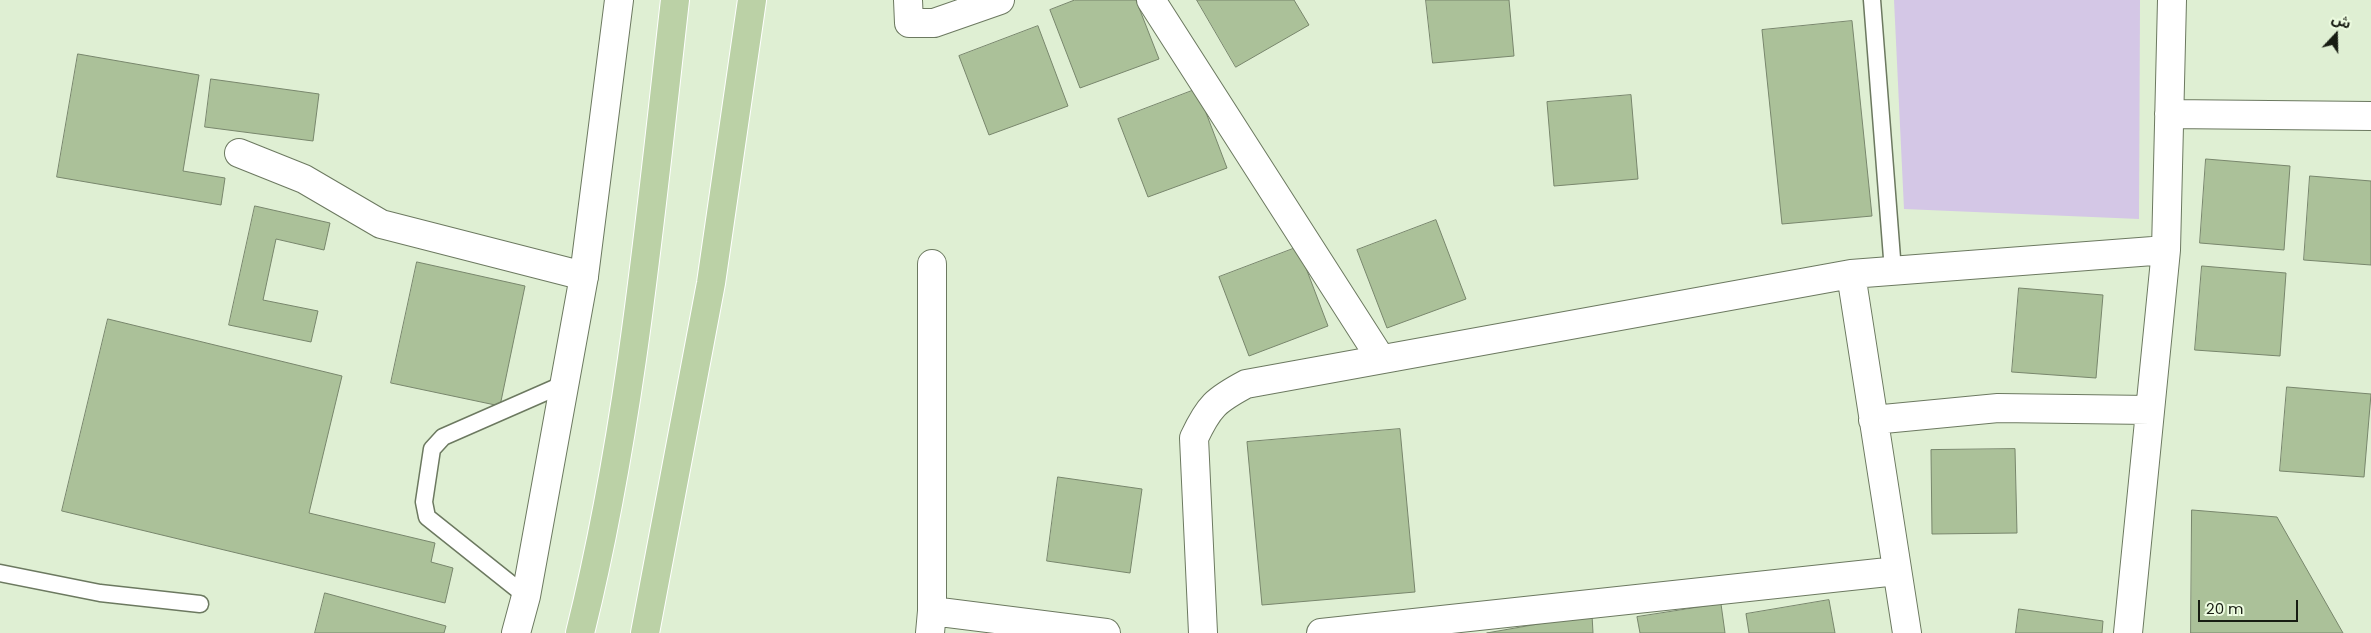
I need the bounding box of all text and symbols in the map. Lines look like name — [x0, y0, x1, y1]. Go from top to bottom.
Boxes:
text: ش — [2329, 8, 2354, 34]
north arrow — [2311, 10, 2361, 60]
scale bar — [2201, 590, 2301, 622]
text: 20 m — [2206, 598, 2244, 619]

